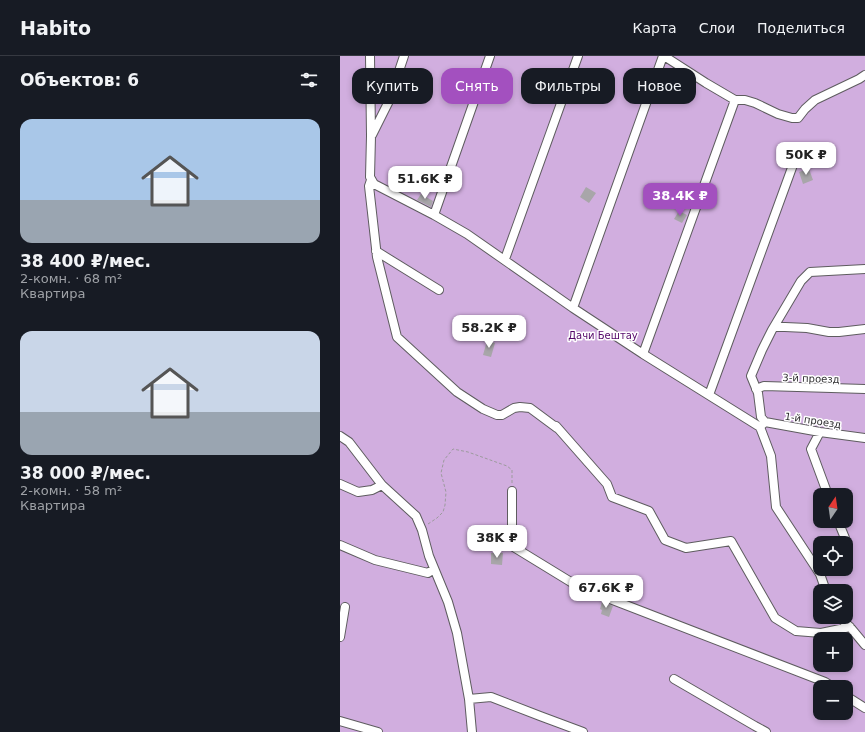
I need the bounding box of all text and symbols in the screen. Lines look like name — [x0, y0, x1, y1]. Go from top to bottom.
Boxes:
text: Habito — [20, 17, 91, 39]
text: Карта — [633, 20, 677, 36]
text: Слои — [699, 20, 735, 36]
text: Поделиться — [757, 20, 845, 36]
chip: Купить — [352, 68, 433, 104]
chip: Снять — [441, 68, 513, 104]
chip: Фильтры — [521, 68, 615, 104]
chip: Новое — [623, 68, 696, 104]
icon: filters — [298, 69, 320, 91]
text: Объектов: 6 — [20, 70, 139, 90]
pin: 50K ₽ — [778, 142, 834, 176]
icon: home — [134, 145, 206, 217]
text: 50K ₽ — [785, 147, 827, 162]
pin: 51.6K ₽ — [388, 166, 462, 200]
text: 51.6K ₽ — [397, 171, 453, 186]
pin: 38.4K ₽ — [643, 183, 717, 217]
text: 38.4K ₽ — [652, 188, 708, 203]
text: 38 400 ₽/мес. — [20, 251, 151, 271]
text: 2-комн. · 68 m² — [20, 271, 122, 286]
text: Квартира — [20, 286, 85, 301]
pin: 58.2K ₽ — [452, 315, 526, 349]
text: 58.2K ₽ — [461, 320, 517, 335]
park label: Дачи Бештау — [568, 330, 638, 341]
icon: home — [134, 357, 206, 429]
street label: 3-й проезд — [782, 372, 840, 385]
street label: 1-й проезд — [784, 411, 842, 430]
text: 38 000 ₽/мес. — [20, 463, 151, 483]
text: 2-комн. · 58 m² — [20, 483, 122, 498]
north arrow — [813, 488, 853, 528]
map controls — [813, 488, 853, 720]
text: Квартира — [20, 498, 85, 513]
pin: 38K ₽ — [469, 525, 525, 559]
text: 38K ₽ — [476, 530, 518, 545]
button: locate — [813, 536, 853, 576]
pin: 67.6K ₽ — [569, 575, 643, 609]
text: 67.6K ₽ — [578, 580, 634, 595]
button: layers — [813, 584, 853, 624]
button: + — [813, 632, 853, 672]
button: − — [813, 680, 853, 720]

